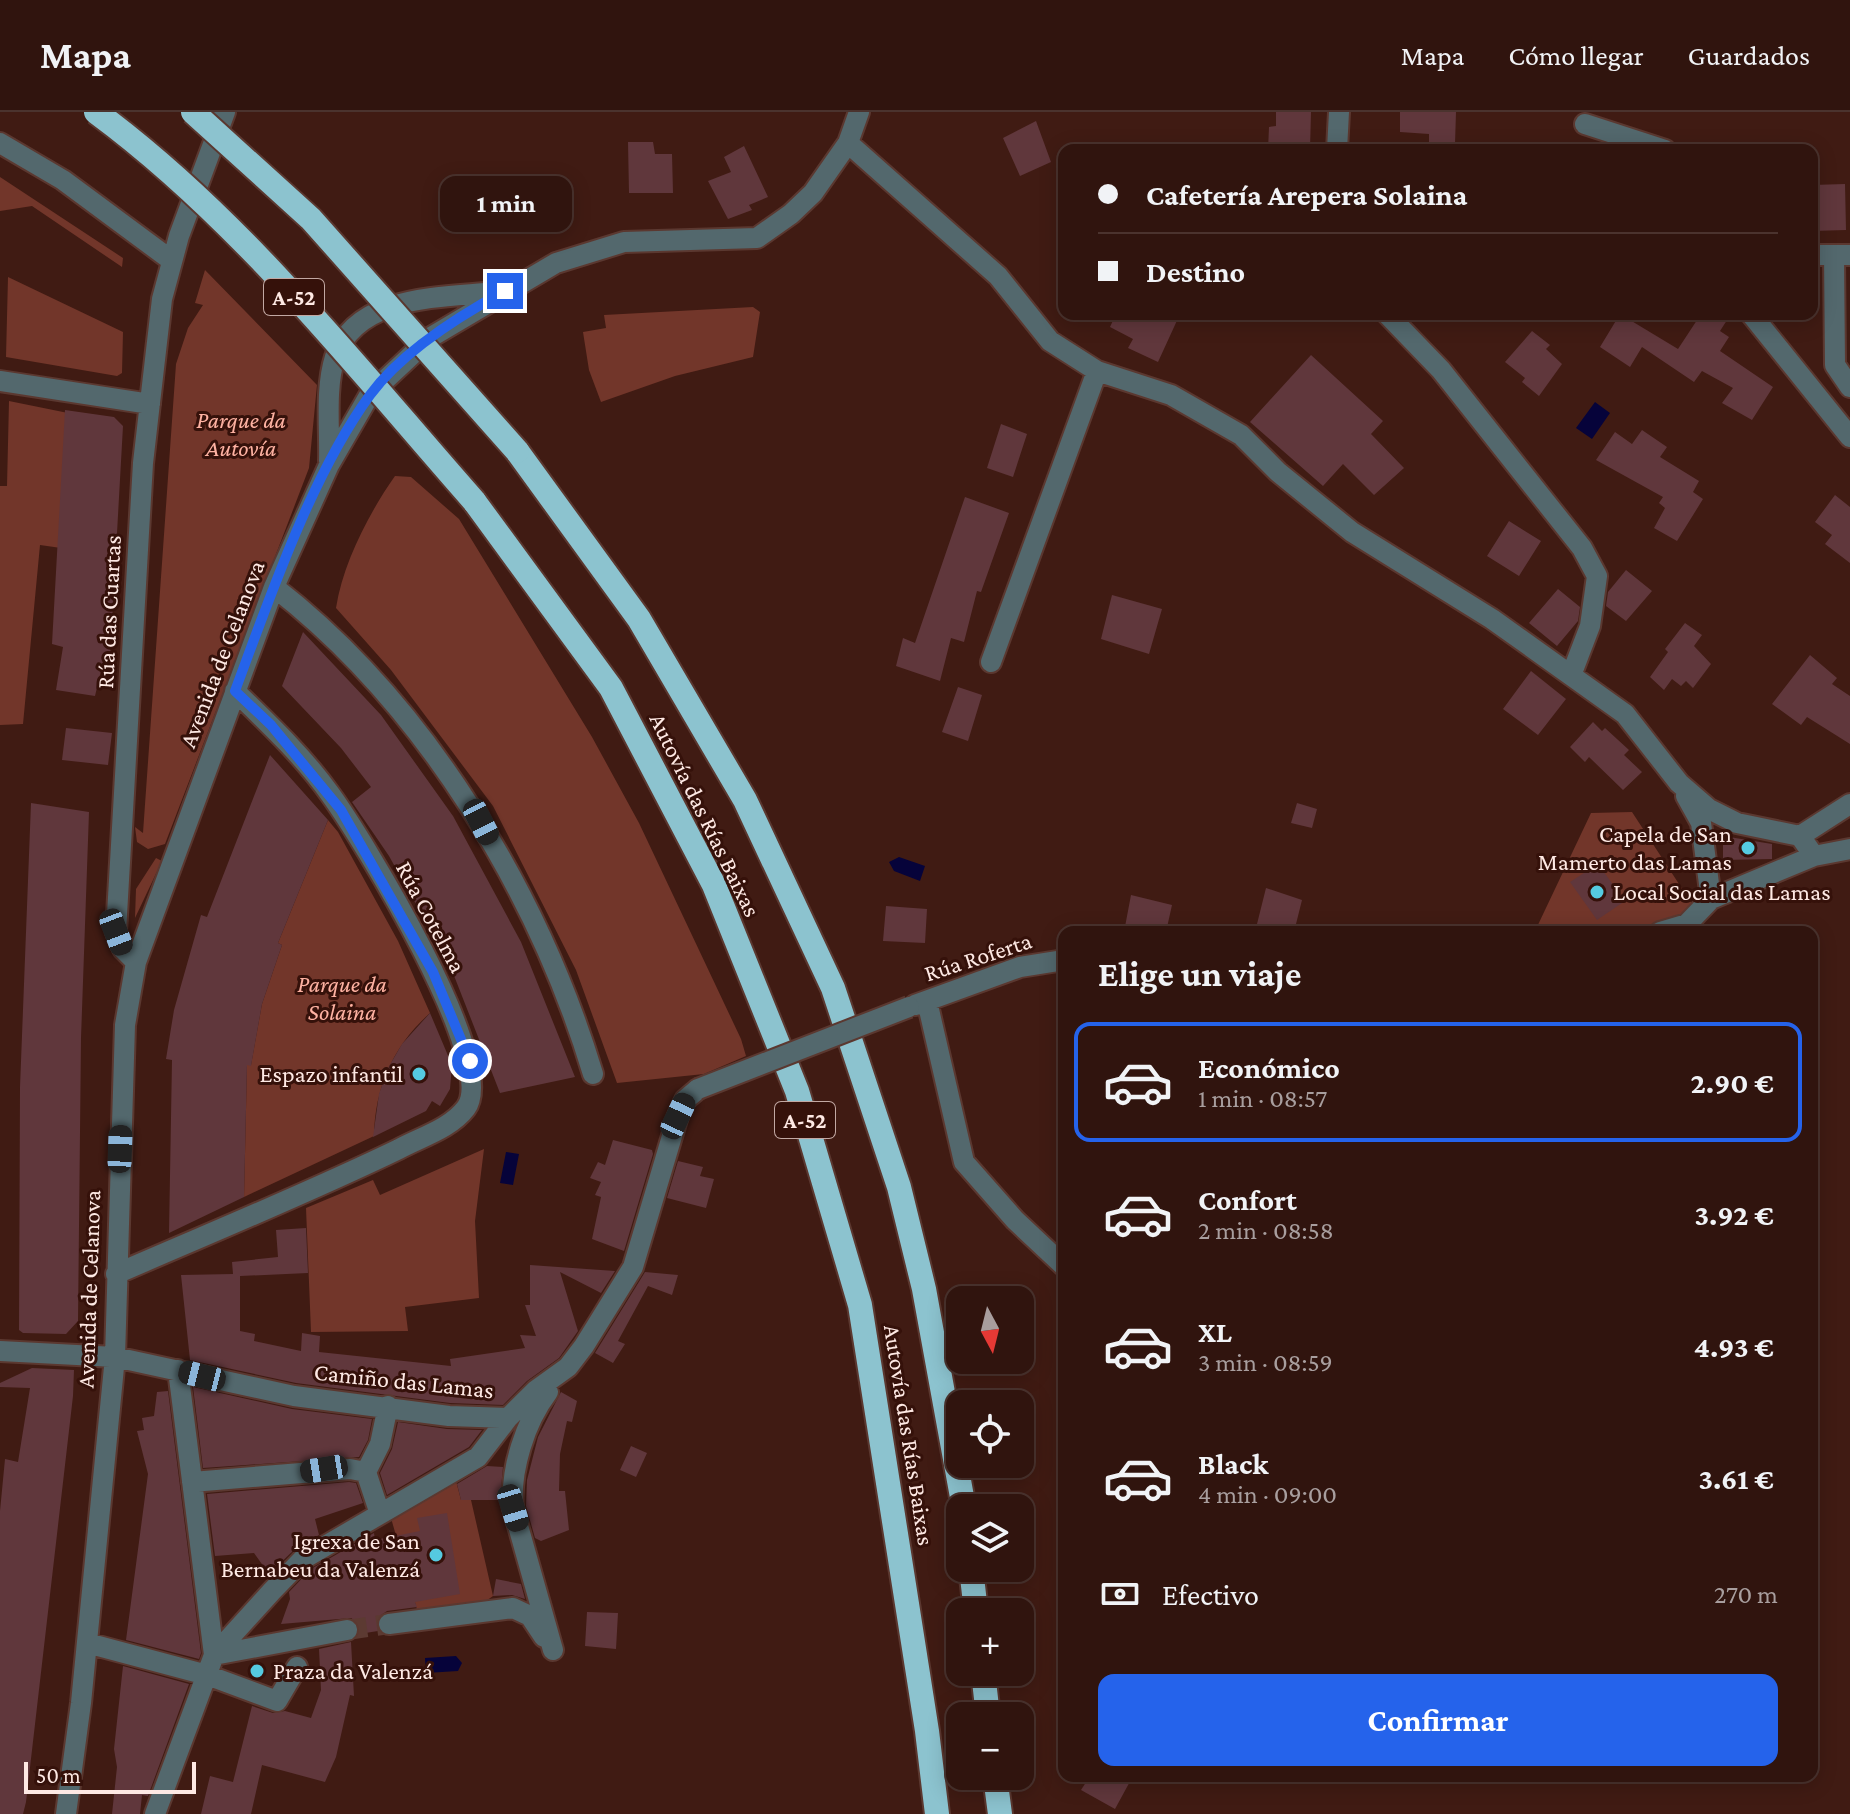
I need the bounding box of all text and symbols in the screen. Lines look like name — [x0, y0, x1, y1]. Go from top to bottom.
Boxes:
text: Mapa — [40, 34, 131, 76]
text: Mapa — [1401, 40, 1465, 71]
text: Cómo llegar — [1509, 40, 1644, 71]
text: Guardados — [1688, 40, 1810, 71]
callout: 1 min — [439, 175, 571, 231]
text: Cafetería Arepera Solaina — [1146, 178, 1467, 211]
text: 1 min — [476, 189, 536, 218]
text: Destino — [1146, 255, 1245, 288]
route end — [487, 273, 523, 309]
road number: A-52 — [264, 279, 324, 315]
park label: Parque da Autovía — [196, 406, 286, 461]
street label: Rúa das Cuartas — [91, 534, 126, 689]
street label: Avenida de Celanova — [173, 556, 270, 751]
street label: Autovía das Rías Baixas — [644, 709, 767, 921]
car — [459, 795, 503, 849]
place label: Capela de San Mamerto das Lamas — [1538, 820, 1732, 875]
marker: Capela de San Mamerto das Lamas — [1739, 839, 1757, 857]
street label: Rúa Cotelma — [391, 856, 472, 977]
place label: Local Social das Lamas — [1613, 878, 1831, 905]
marker: Local Social das Lamas — [1588, 883, 1606, 901]
car — [96, 905, 136, 959]
street label: Rúa Roferta — [921, 926, 1035, 987]
text: Elige un viaje — [1098, 954, 1301, 994]
park label: Parque da Solaina — [297, 970, 387, 1025]
route start — [452, 1043, 488, 1079]
icon: car — [1102, 1046, 1174, 1118]
text: Económico — [1198, 1051, 1340, 1084]
place label: Espazo infantil — [259, 1060, 403, 1087]
marker: Espazo infantil — [410, 1065, 428, 1083]
text: 2.90 € — [1691, 1066, 1774, 1099]
text: 1 min · 08:57 — [1198, 1084, 1327, 1113]
car — [657, 1089, 699, 1143]
road number: A-52 — [775, 1102, 835, 1138]
car — [107, 1125, 133, 1173]
icon: car — [1102, 1178, 1174, 1250]
text: Confort — [1198, 1183, 1297, 1216]
street label: Avenida de Celanova — [72, 1189, 105, 1389]
text: 3.92 € — [1695, 1198, 1774, 1231]
text: 2 min · 08:58 — [1198, 1216, 1334, 1245]
north arrow — [946, 1286, 1034, 1374]
map controls — [946, 1286, 1034, 1790]
icon: car — [1102, 1310, 1174, 1382]
text: XL — [1198, 1315, 1232, 1348]
street label: Autovía das Rías Baixas — [879, 1323, 940, 1547]
text: 4.93 € — [1694, 1330, 1774, 1363]
text: 3 min · 08:59 — [1198, 1348, 1333, 1377]
street label: Camiño das Lamas — [313, 1358, 495, 1403]
car — [176, 1359, 228, 1393]
button: locate — [946, 1390, 1034, 1478]
icon: car — [1102, 1442, 1174, 1514]
text: Black — [1198, 1447, 1269, 1480]
car — [298, 1453, 350, 1485]
text: 3.61 € — [1698, 1462, 1774, 1495]
text: 4 min · 09:00 — [1198, 1480, 1337, 1509]
car — [495, 1482, 531, 1534]
button: layers — [946, 1494, 1034, 1582]
place label: Igrexa de San Bernabeu da Valenzá — [221, 1527, 420, 1582]
marker: Igrexa de San Bernabeu da Valenzá — [427, 1546, 445, 1564]
icon: cash — [1098, 1572, 1142, 1616]
text: Efectivo — [1162, 1578, 1259, 1611]
text: 270 m — [1714, 1580, 1778, 1609]
button: + — [946, 1598, 1034, 1686]
place label: Praza da Valenzá — [273, 1657, 433, 1684]
marker: Praza da Valenzá — [248, 1662, 266, 1680]
button: Confirmar — [1098, 1674, 1778, 1766]
button: − — [946, 1702, 1034, 1790]
scale bar — [24, 1758, 196, 1794]
text: 50 m — [36, 1763, 81, 1788]

